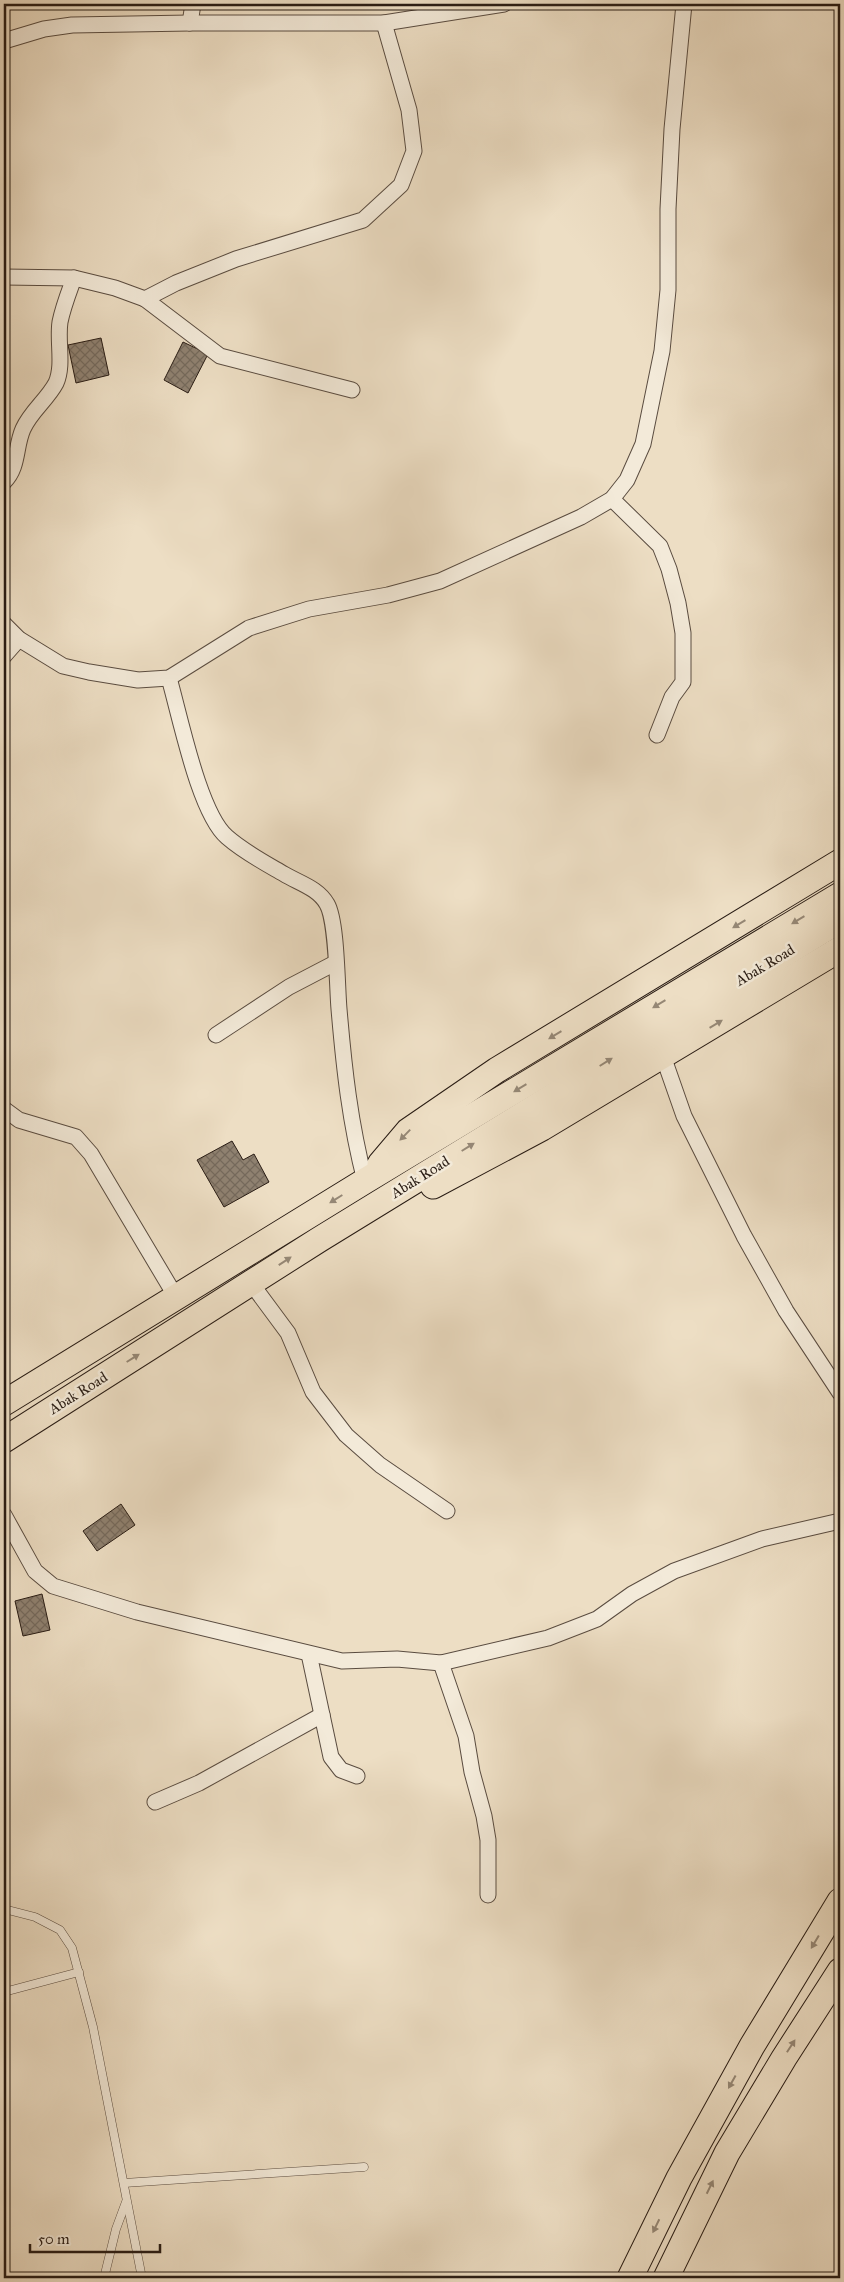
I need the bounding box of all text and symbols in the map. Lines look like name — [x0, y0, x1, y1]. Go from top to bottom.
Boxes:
one-way arrow — [792, 916, 805, 925]
one-way arrow — [732, 919, 746, 928]
street label: Abak Road — [731, 940, 798, 990]
one-way arrow — [653, 999, 666, 1008]
one-way arrow — [710, 1020, 723, 1029]
one-way arrow — [549, 1030, 562, 1040]
one-way arrow — [600, 1057, 613, 1067]
one-way arrow — [513, 1083, 526, 1092]
one-way arrow — [400, 1128, 412, 1140]
one-way arrow — [461, 1143, 474, 1152]
street label: Abak Road — [386, 1152, 453, 1203]
one-way arrow — [329, 1194, 342, 1203]
one-way arrow — [279, 1256, 292, 1266]
one-way arrow — [127, 1353, 140, 1362]
street label: Abak Road — [44, 1368, 111, 1419]
one-way arrow — [810, 1936, 819, 1949]
one-way arrow — [786, 2040, 796, 2053]
one-way arrow — [728, 2075, 736, 2090]
one-way arrow — [706, 2180, 714, 2194]
one-way arrow — [651, 2219, 659, 2233]
scale bar — [30, 2222, 160, 2254]
text: 50 m — [38, 2230, 70, 2248]

